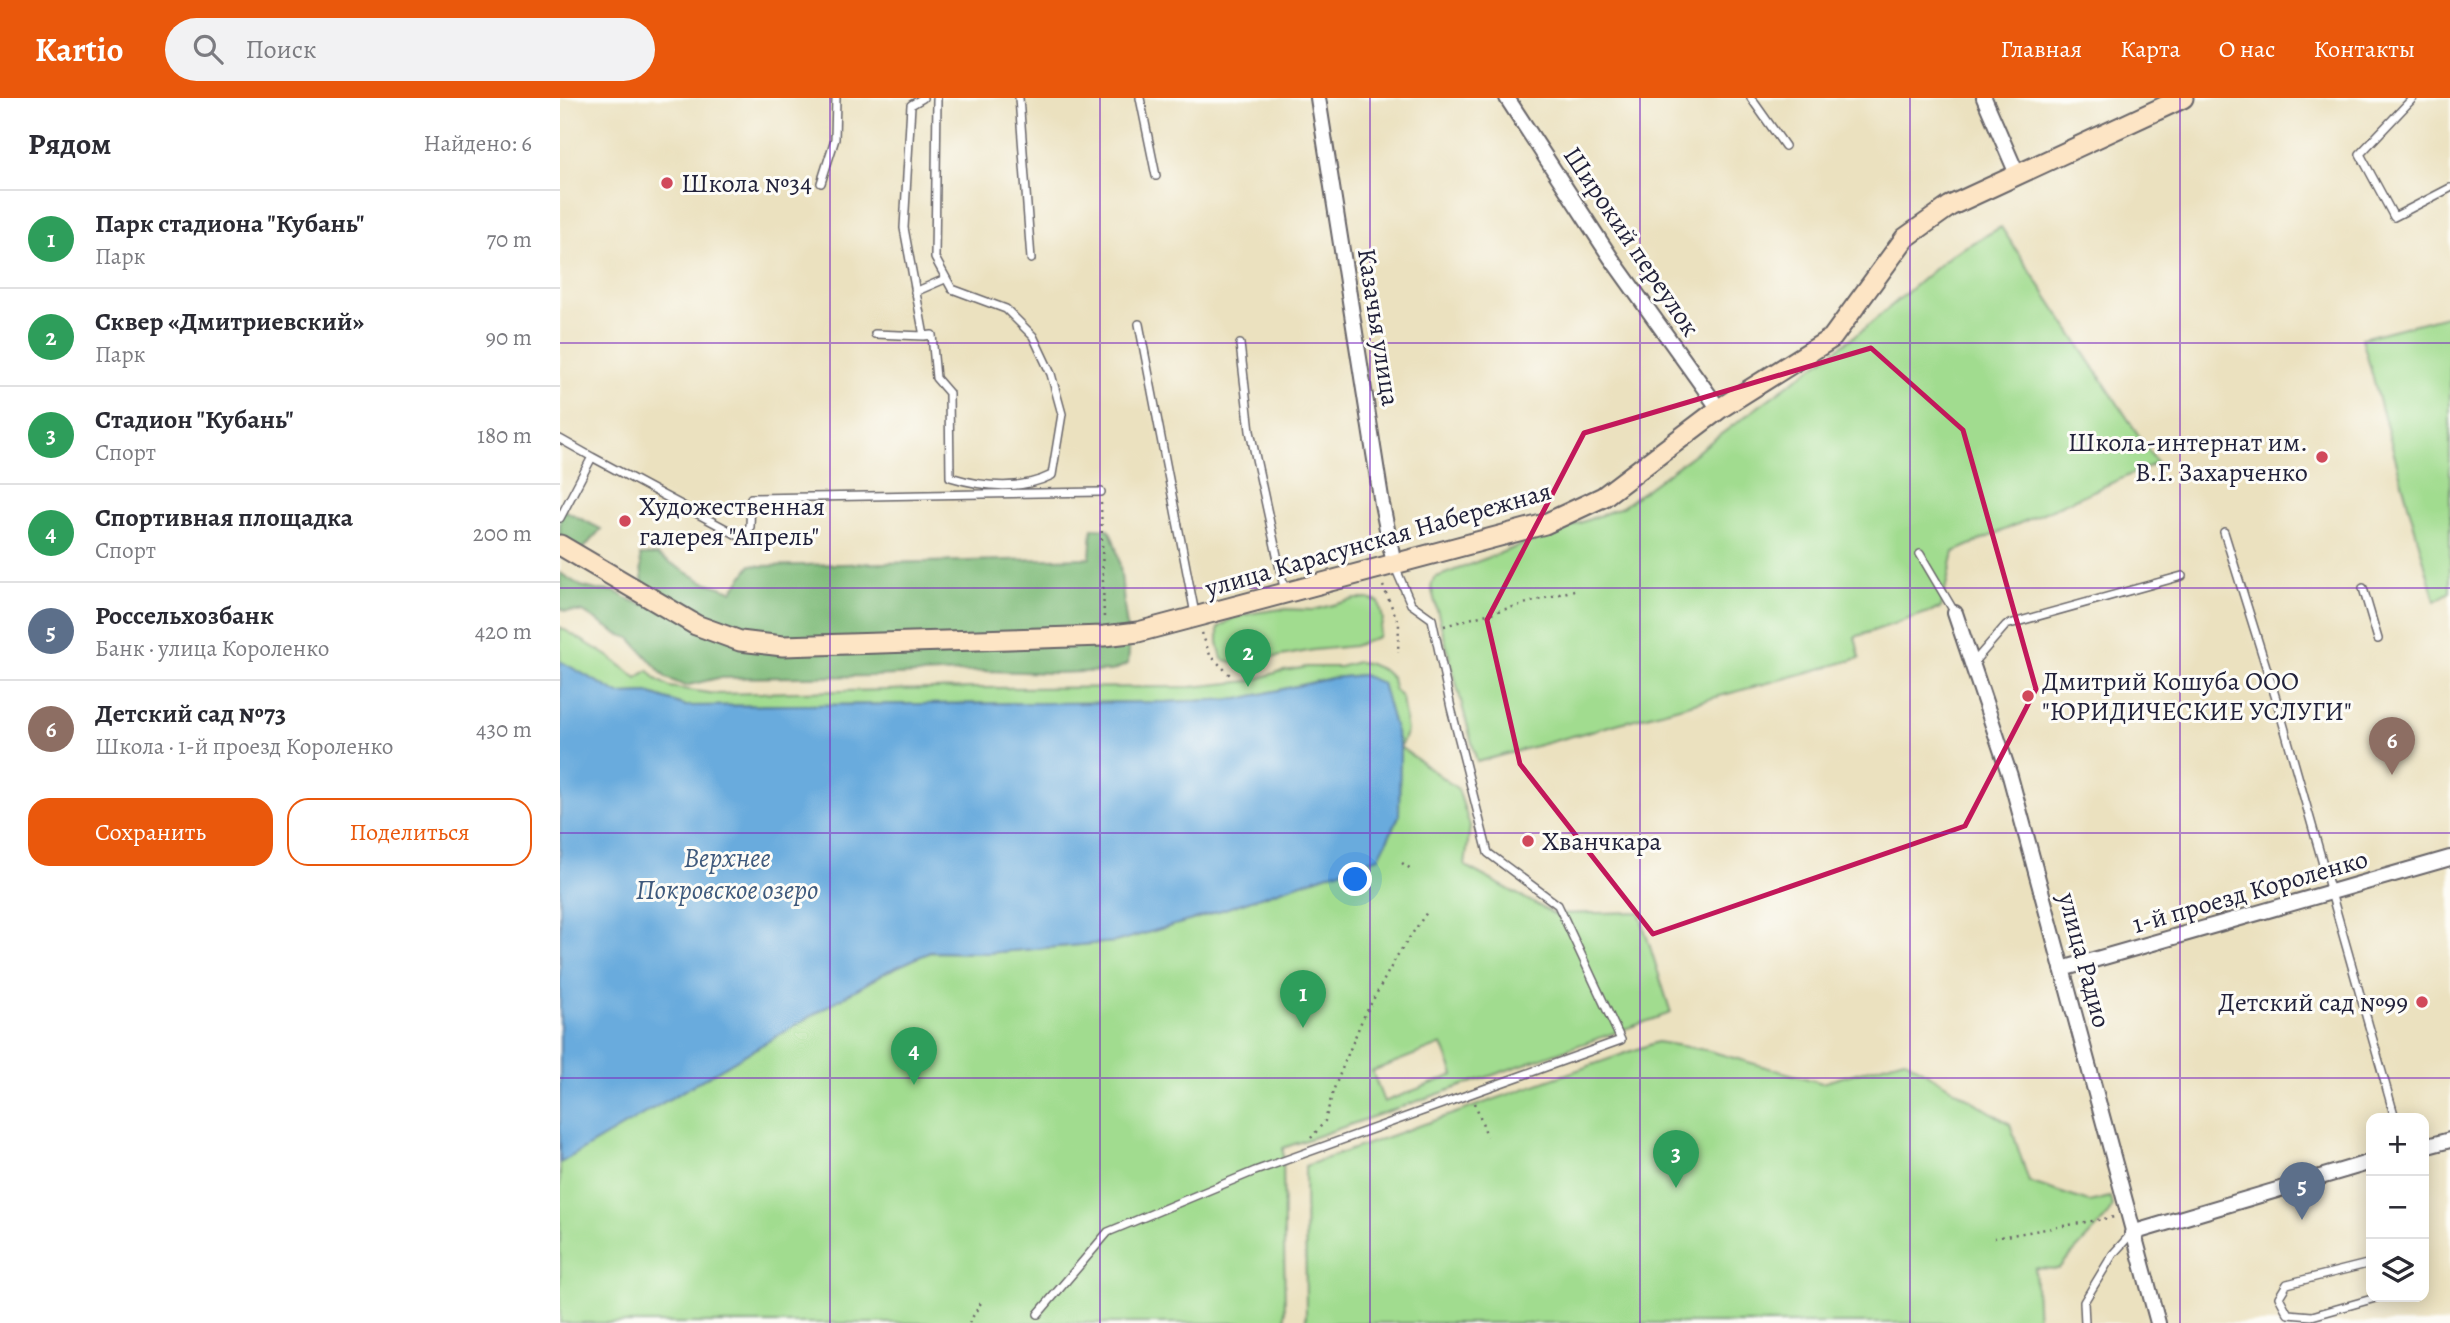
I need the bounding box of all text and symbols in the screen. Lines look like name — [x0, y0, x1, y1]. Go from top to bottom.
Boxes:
search box — [165, 18, 655, 81]
text: Kartio — [35, 27, 123, 72]
icon: search — [189, 30, 227, 68]
text: Поиск — [245, 32, 317, 67]
text: Главная — [2001, 33, 2082, 65]
text: Карта — [2120, 33, 2181, 65]
text: О нас — [2219, 33, 2275, 65]
text: Контакты — [2313, 33, 2415, 65]
text: Рядом — [28, 124, 111, 164]
text: Найдено: 6 — [424, 128, 532, 159]
street label: Широкий переулок — [1555, 139, 1708, 343]
place label: Школа №34 — [681, 166, 812, 201]
marker: Школа №34 — [659, 175, 675, 191]
text: Парк стадиона "Кубань" — [95, 206, 364, 241]
text: 1 — [47, 224, 55, 255]
text: 70 m — [486, 224, 532, 255]
text: Парк — [95, 241, 146, 272]
street label: Казачья улица — [1349, 246, 1408, 409]
text: Сквер «Дмитриевский» — [95, 304, 364, 339]
text: 2 — [45, 322, 57, 353]
text: 90 m — [486, 322, 532, 353]
text: Парк — [95, 339, 146, 370]
text: Стадион "Кубань" — [95, 402, 294, 437]
text: 3 — [46, 420, 56, 451]
text: 180 m — [477, 420, 532, 451]
place label: Школа-интернат им. В.Г. Захарченко — [2068, 425, 2308, 490]
text: Спорт — [95, 437, 156, 468]
marker: Школа-интернат им. В.Г. Захарченко — [2314, 449, 2330, 465]
street label: улица Карасунская Набережная — [1200, 473, 1555, 606]
place label: Художественная галерея "Апрель" — [639, 489, 825, 554]
text: Спортивная площадка — [95, 500, 353, 535]
marker: Художественная галерея "Апрель" — [617, 513, 633, 529]
text: 4 — [46, 518, 56, 549]
text: 200 m — [473, 518, 532, 549]
text: Спорт — [95, 535, 156, 566]
text: Россельхозбанк — [95, 598, 274, 633]
text: 5 — [46, 616, 56, 647]
text: 420 m — [475, 616, 532, 647]
pin: 2 — [1225, 629, 1271, 687]
text: Банк · улица Короленко — [95, 633, 329, 664]
place label: Дмитрий Кошуба ООО "ЮРИДИЧЕСКИЕ УСЛУГИ" — [2042, 664, 2352, 729]
marker: Дмитрий Кошуба ООО "ЮРИДИЧЕСКИЕ УСЛУГИ" — [2020, 688, 2036, 704]
text: Детский сад №73 — [95, 696, 286, 731]
text: 6 — [46, 714, 56, 745]
text: 430 m — [476, 714, 532, 745]
pin: 6 — [2369, 717, 2415, 775]
text: Школа · 1-й проезд Короленко — [95, 731, 394, 762]
button: Сохранить — [28, 798, 273, 866]
button: Поделиться — [287, 798, 532, 866]
place label: Хванчкара — [1542, 824, 1662, 859]
marker: Хванчкара — [1520, 833, 1536, 849]
water label: Верхнее Покровское озеро — [635, 839, 819, 909]
street label: 1-й проезд Короленко — [2128, 841, 2372, 942]
your location — [1338, 862, 1372, 896]
street label: улица Радио — [2049, 888, 2119, 1032]
pin: 1 — [1280, 970, 1326, 1028]
place label: Детский сад №99 — [2218, 985, 2408, 1020]
marker: Детский сад №99 — [2414, 994, 2430, 1010]
pin: 4 — [891, 1027, 937, 1085]
map controls — [2366, 1113, 2429, 1302]
button: + — [2366, 1113, 2429, 1176]
pin: 3 — [1653, 1130, 1699, 1188]
pin: 5 — [2279, 1162, 2325, 1220]
button: − — [2366, 1176, 2429, 1239]
button: layers — [2366, 1239, 2429, 1302]

